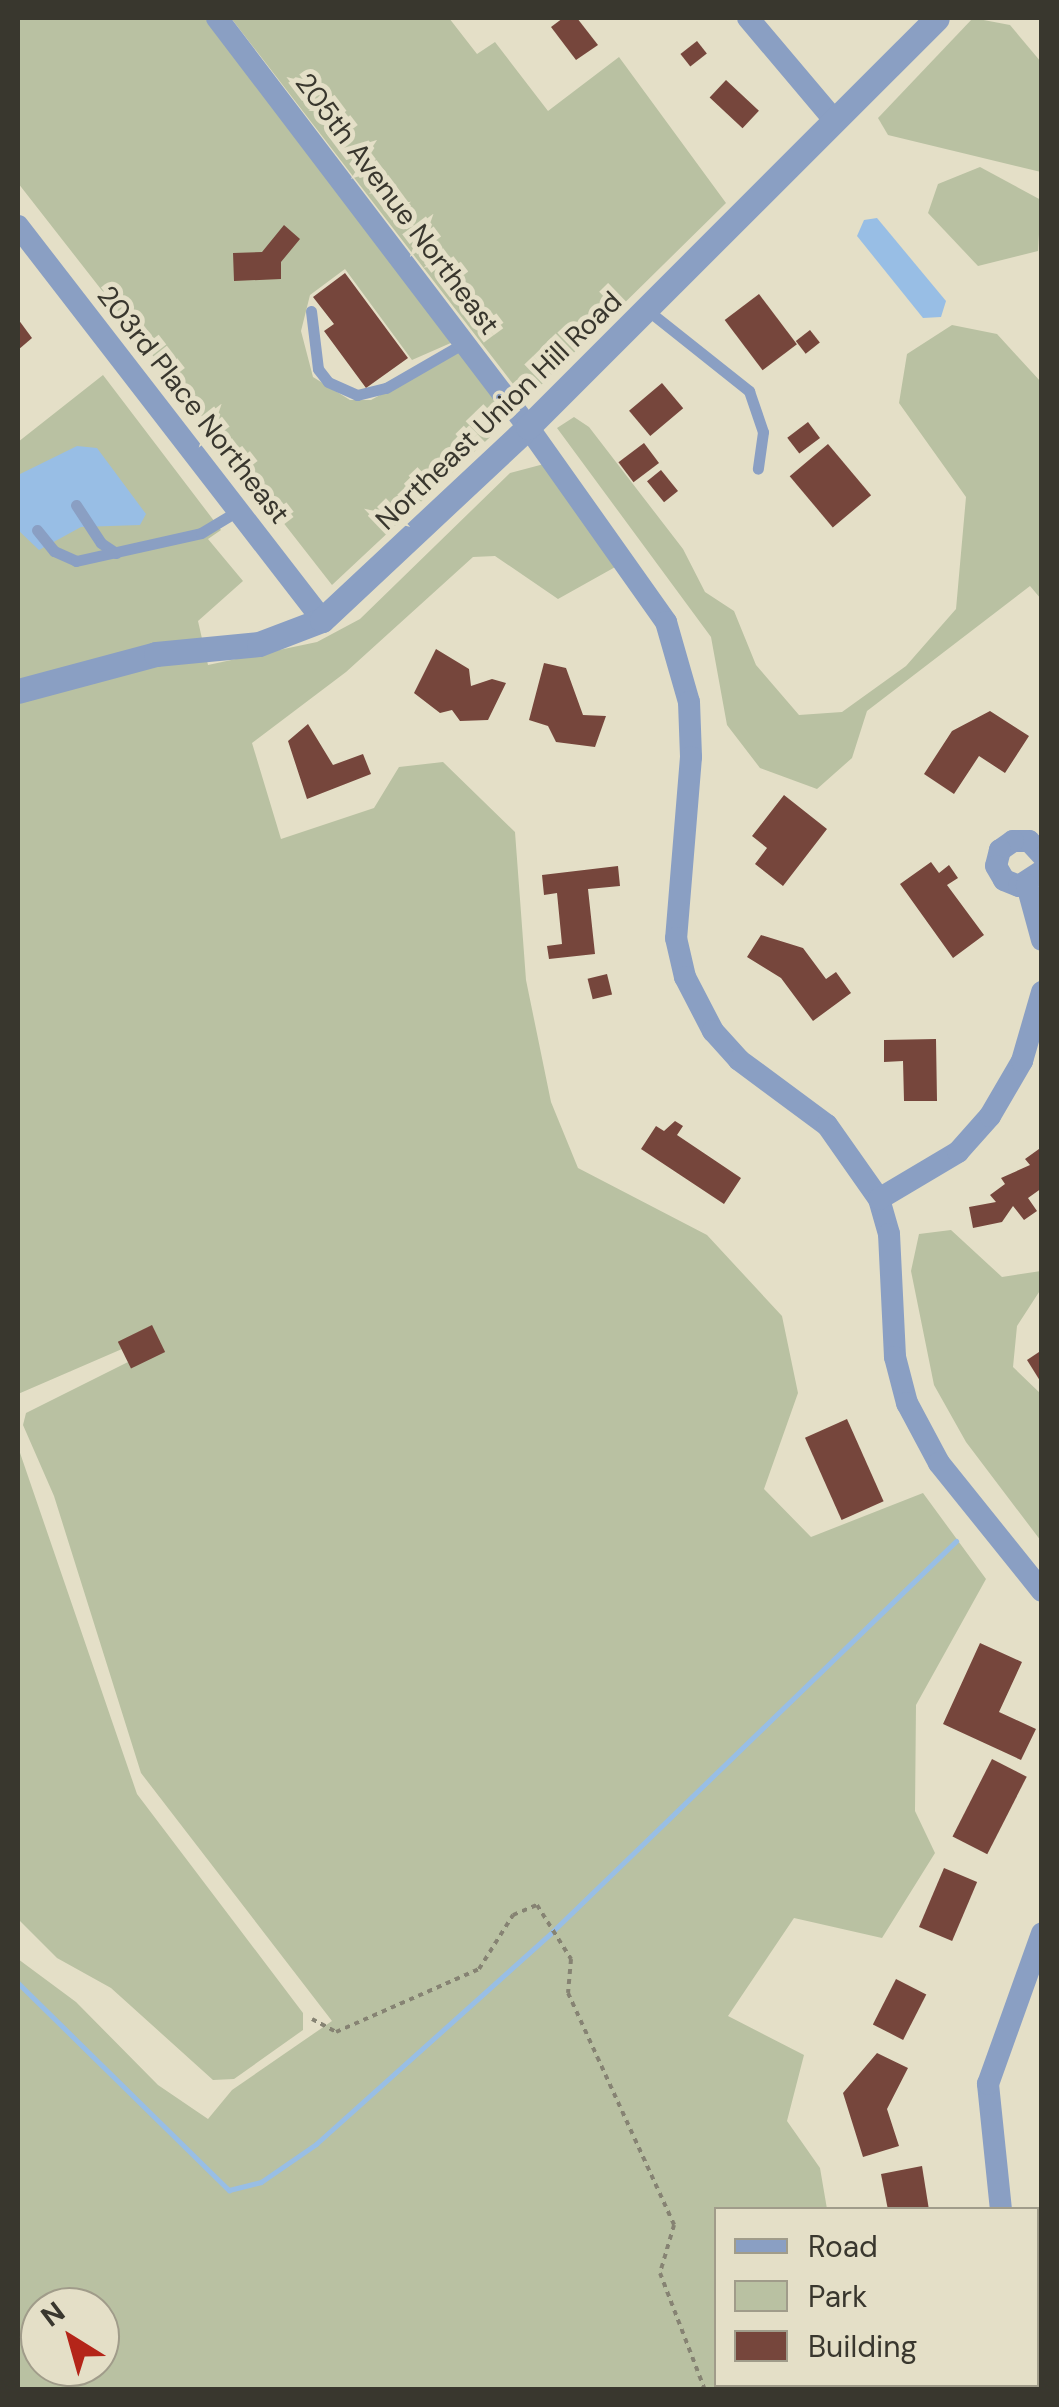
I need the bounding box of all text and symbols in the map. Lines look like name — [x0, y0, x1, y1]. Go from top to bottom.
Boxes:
street label: 205th Avenue Northeast — [288, 67, 506, 341]
street label: 203rd Place Northeast — [90, 279, 296, 531]
street label: Northeast Union Hill Road — [369, 285, 629, 537]
legend — [714, 2207, 1039, 2387]
text: Road — [808, 2227, 878, 2266]
text: Park — [808, 2277, 867, 2316]
north arrow — [20, 2287, 120, 2387]
text: N — [34, 2293, 72, 2335]
text: Building — [808, 2327, 917, 2366]

